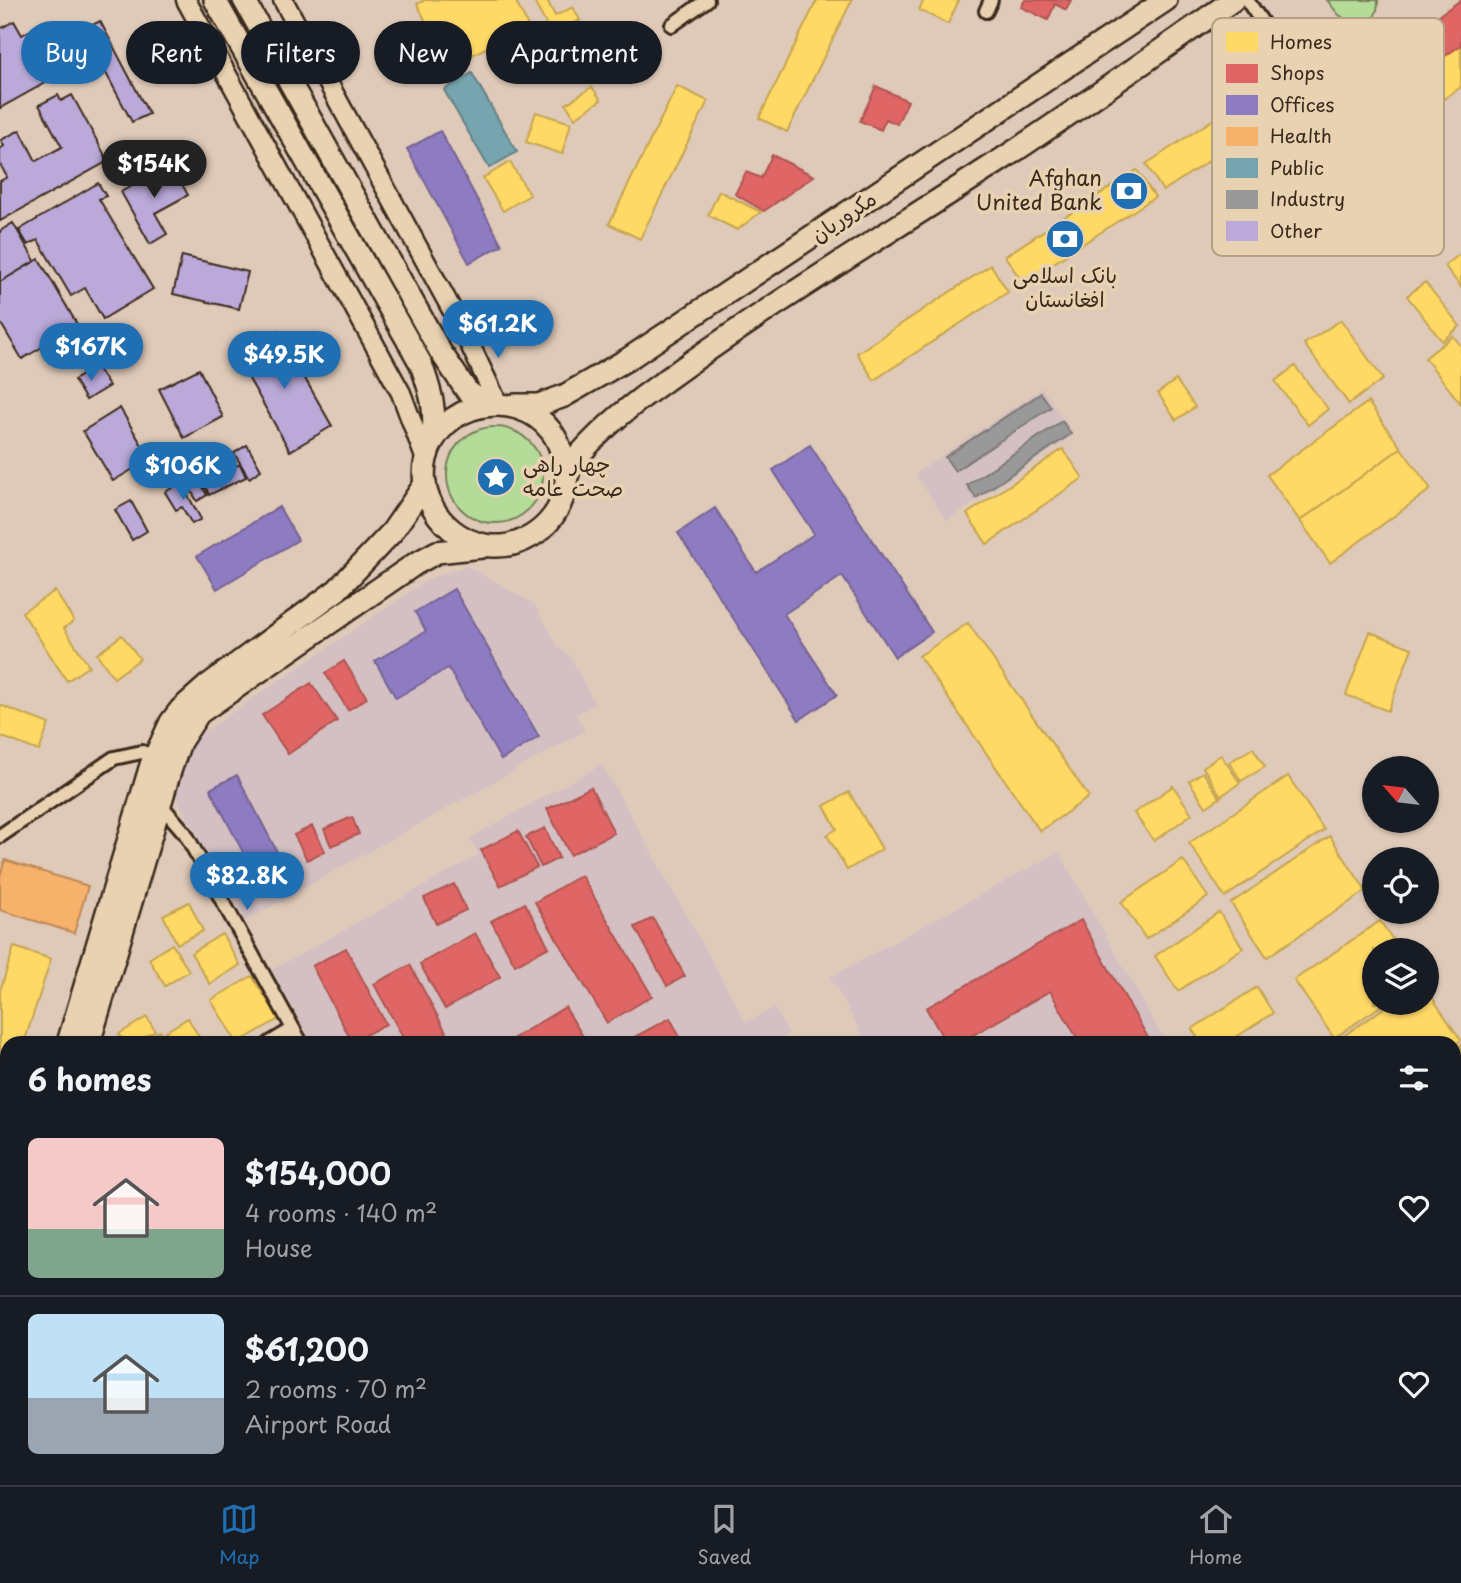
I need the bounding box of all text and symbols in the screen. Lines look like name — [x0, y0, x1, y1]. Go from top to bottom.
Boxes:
legend — [1212, 18, 1444, 256]
chip: Buy — [21, 21, 112, 84]
chip: Rent — [126, 21, 227, 84]
chip: Filters — [241, 21, 360, 84]
chip: New — [374, 21, 472, 84]
chip: Apartment — [486, 21, 662, 84]
text: Homes — [1270, 27, 1332, 55]
text: Shops — [1270, 58, 1324, 86]
text: Offices — [1270, 90, 1335, 118]
text: Health — [1270, 121, 1332, 149]
pin: $154K — [105, 140, 203, 200]
text: $154K — [118, 145, 190, 180]
text: Public — [1270, 153, 1324, 181]
place label: Afghan United Bank — [976, 161, 1102, 217]
bank icon: Afghan United Bank — [1108, 170, 1150, 212]
street label: مکروریان — [804, 182, 882, 249]
text: Industry — [1270, 184, 1345, 212]
text: Other — [1270, 216, 1322, 244]
bank icon: بانک اسلامی افغانستان — [1044, 218, 1086, 260]
place label: بانک اسلامی افغانستان — [1013, 258, 1117, 314]
pin: $61.2K — [441, 300, 555, 360]
text: $61.2K — [459, 305, 537, 340]
pin: $167K — [42, 324, 140, 383]
text: $167K — [55, 328, 127, 363]
pin: $49.5K — [227, 332, 341, 391]
text: $49.5K — [244, 336, 324, 371]
pin: $106K — [134, 442, 232, 502]
text: $106K — [145, 447, 221, 482]
place label: چهار راهی صحت عامه — [523, 447, 623, 503]
place icon: چهار راهی صحت عامه — [475, 456, 517, 498]
north arrow — [1362, 756, 1438, 833]
map controls — [1362, 756, 1439, 1015]
button: locate — [1362, 847, 1439, 924]
pin: $82.8K — [190, 852, 304, 912]
text: $82.8K — [206, 857, 288, 892]
button: layers — [1362, 938, 1439, 1015]
text: 6 homes — [28, 1056, 151, 1101]
icon: filters — [1395, 1059, 1433, 1097]
text: $154,000 — [245, 1150, 391, 1195]
icon: home — [84, 1166, 168, 1250]
icon: heart — [1395, 1189, 1433, 1227]
text: 4 rooms · 140 m² — [245, 1195, 437, 1230]
text: House — [245, 1230, 312, 1265]
text: $61,200 — [245, 1326, 369, 1371]
icon: home — [84, 1342, 168, 1426]
icon: heart — [1395, 1365, 1433, 1403]
text: 2 rooms · 70 m² — [245, 1371, 427, 1406]
text: Airport Road — [245, 1406, 391, 1441]
tab: Map — [219, 1500, 260, 1570]
tab: Saved — [697, 1500, 751, 1570]
tab: Home — [1189, 1500, 1242, 1570]

